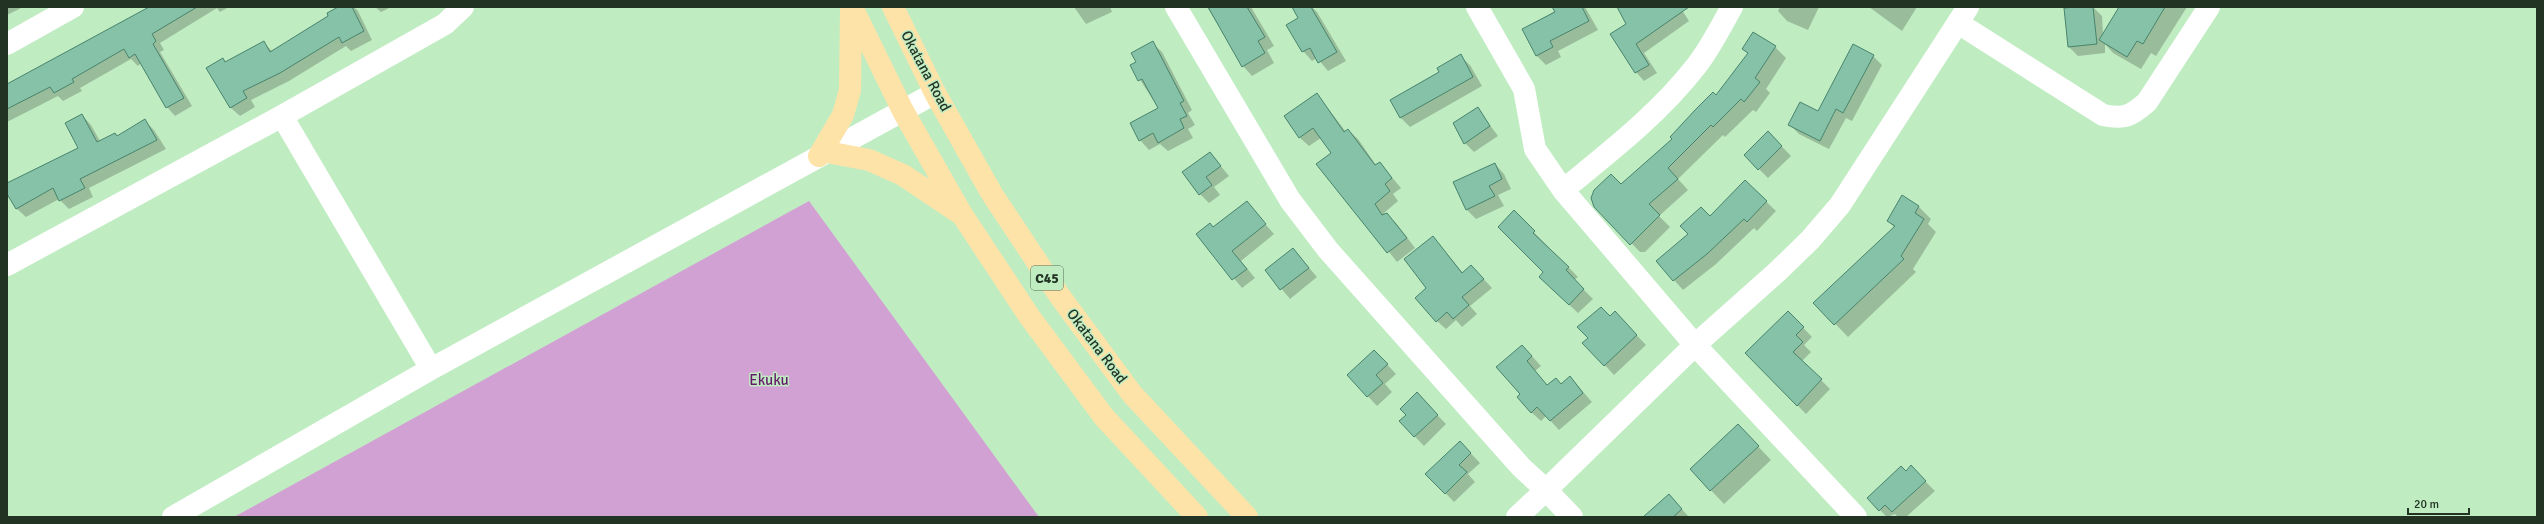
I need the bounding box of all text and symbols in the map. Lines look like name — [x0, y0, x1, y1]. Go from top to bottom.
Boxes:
street label: Okatana Road — [897, 28, 955, 115]
road number: C45 — [1031, 266, 1063, 290]
street label: Okatana Road — [1063, 305, 1131, 387]
park label: Ekuku — [749, 371, 789, 389]
scale bar — [2408, 490, 2469, 516]
text: 20 m — [2414, 497, 2439, 512]

